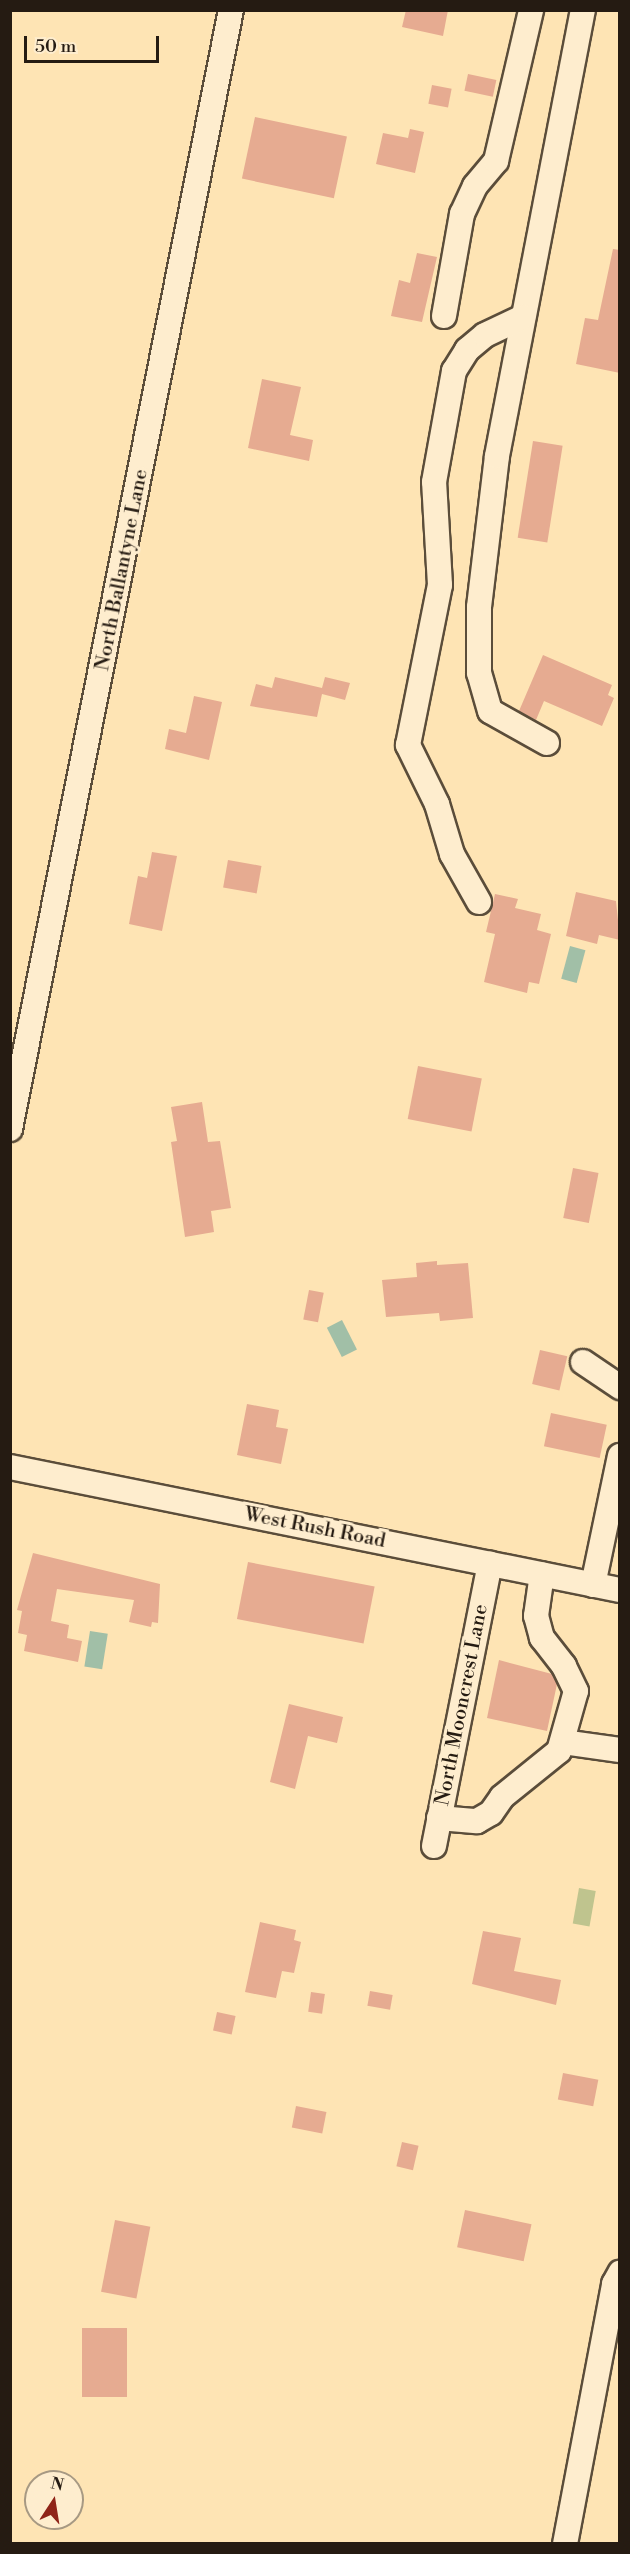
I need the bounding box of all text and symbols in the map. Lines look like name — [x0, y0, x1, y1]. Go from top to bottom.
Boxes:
scale bar — [27, 24, 162, 62]
text: 50 m — [35, 35, 76, 58]
street label: North Ballantyne Lane — [91, 467, 153, 673]
street label: West Rush Road — [242, 1503, 388, 1553]
street label: North Mooncrest Lane — [431, 1602, 493, 1808]
north arrow — [24, 2470, 84, 2530]
text: N — [49, 2473, 66, 2495]

